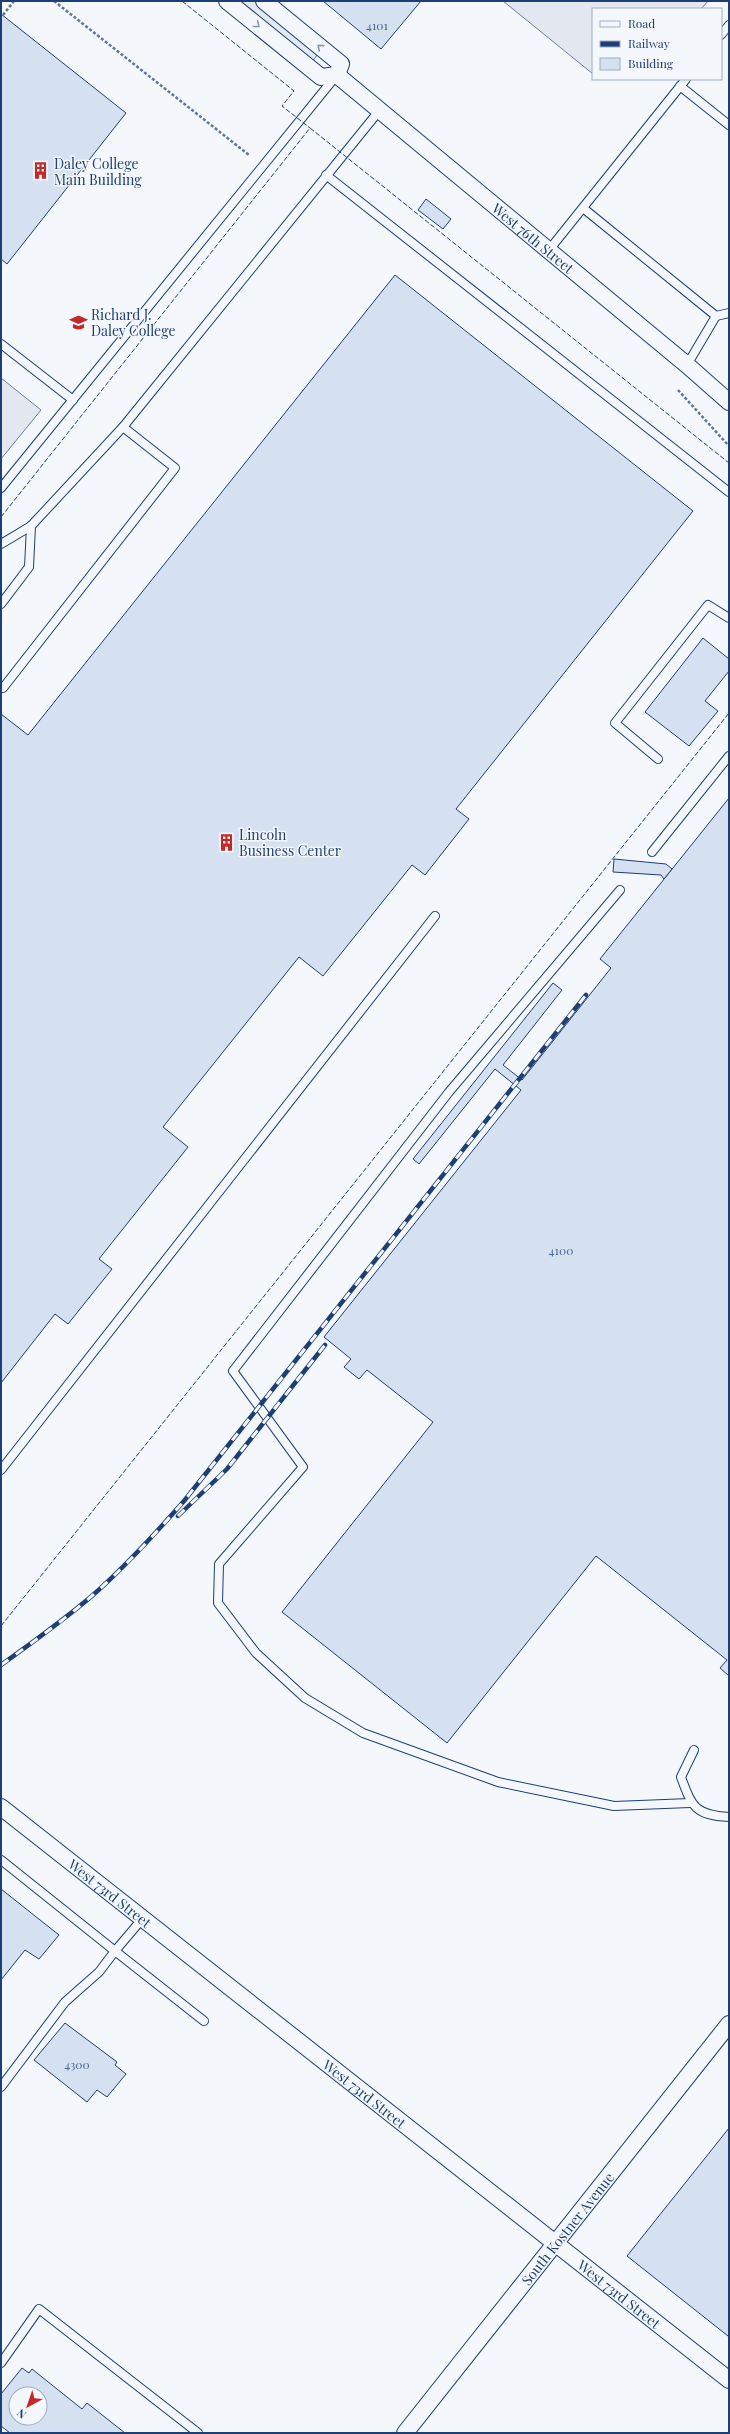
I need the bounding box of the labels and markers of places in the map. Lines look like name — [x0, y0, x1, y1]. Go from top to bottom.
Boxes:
place label: Daley College Main Building — [54, 154, 142, 189]
building icon: Daley College Main Building — [31, 161, 51, 181]
place label: Richard J. Daley College — [91, 305, 175, 340]
school or university icon: Richard J. Daley College — [68, 312, 88, 332]
place label: Lincoln Business Center — [239, 825, 342, 860]
building icon: Lincoln Business Center — [216, 832, 236, 852]

